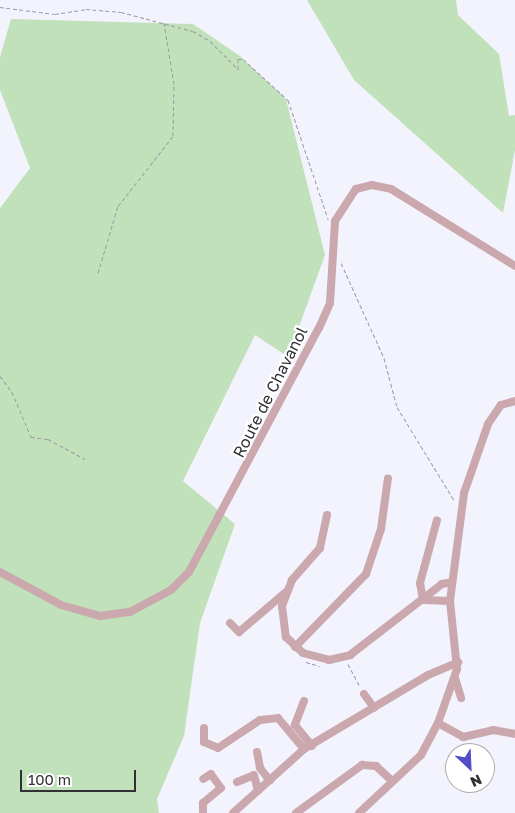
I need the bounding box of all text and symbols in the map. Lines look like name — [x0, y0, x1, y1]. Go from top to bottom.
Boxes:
street label: Route de Chavanol — [229, 323, 311, 461]
north arrow — [445, 743, 495, 793]
scale bar — [22, 760, 139, 792]
text: 100 m — [28, 770, 71, 788]
text: N — [468, 771, 485, 791]

